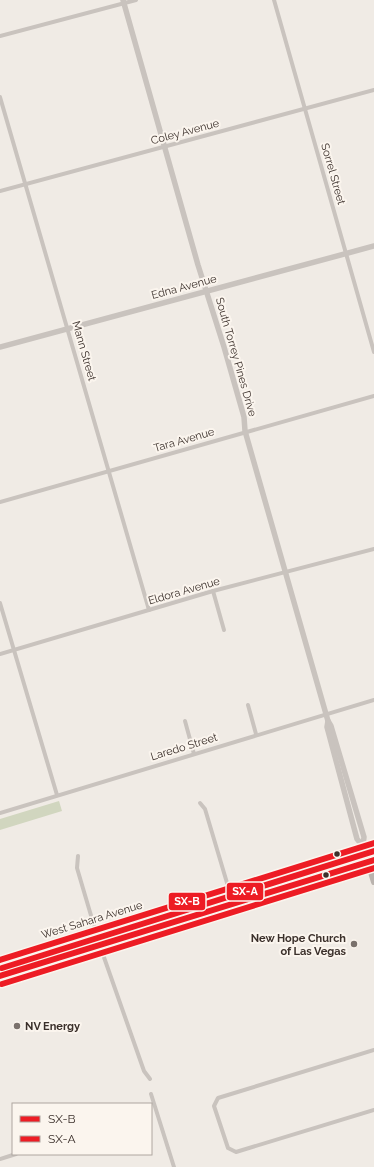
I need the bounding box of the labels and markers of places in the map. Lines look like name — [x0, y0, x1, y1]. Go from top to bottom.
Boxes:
unlabelled marker — [332, 849, 342, 859]
unlabelled marker — [321, 870, 331, 880]
place label: New Hope Church of Las Vegas — [251, 932, 347, 958]
marker: New Hope Church of Las Vegas — [349, 939, 359, 949]
place label: NV Energy — [25, 1020, 80, 1033]
marker: NV Energy — [12, 1021, 22, 1031]

